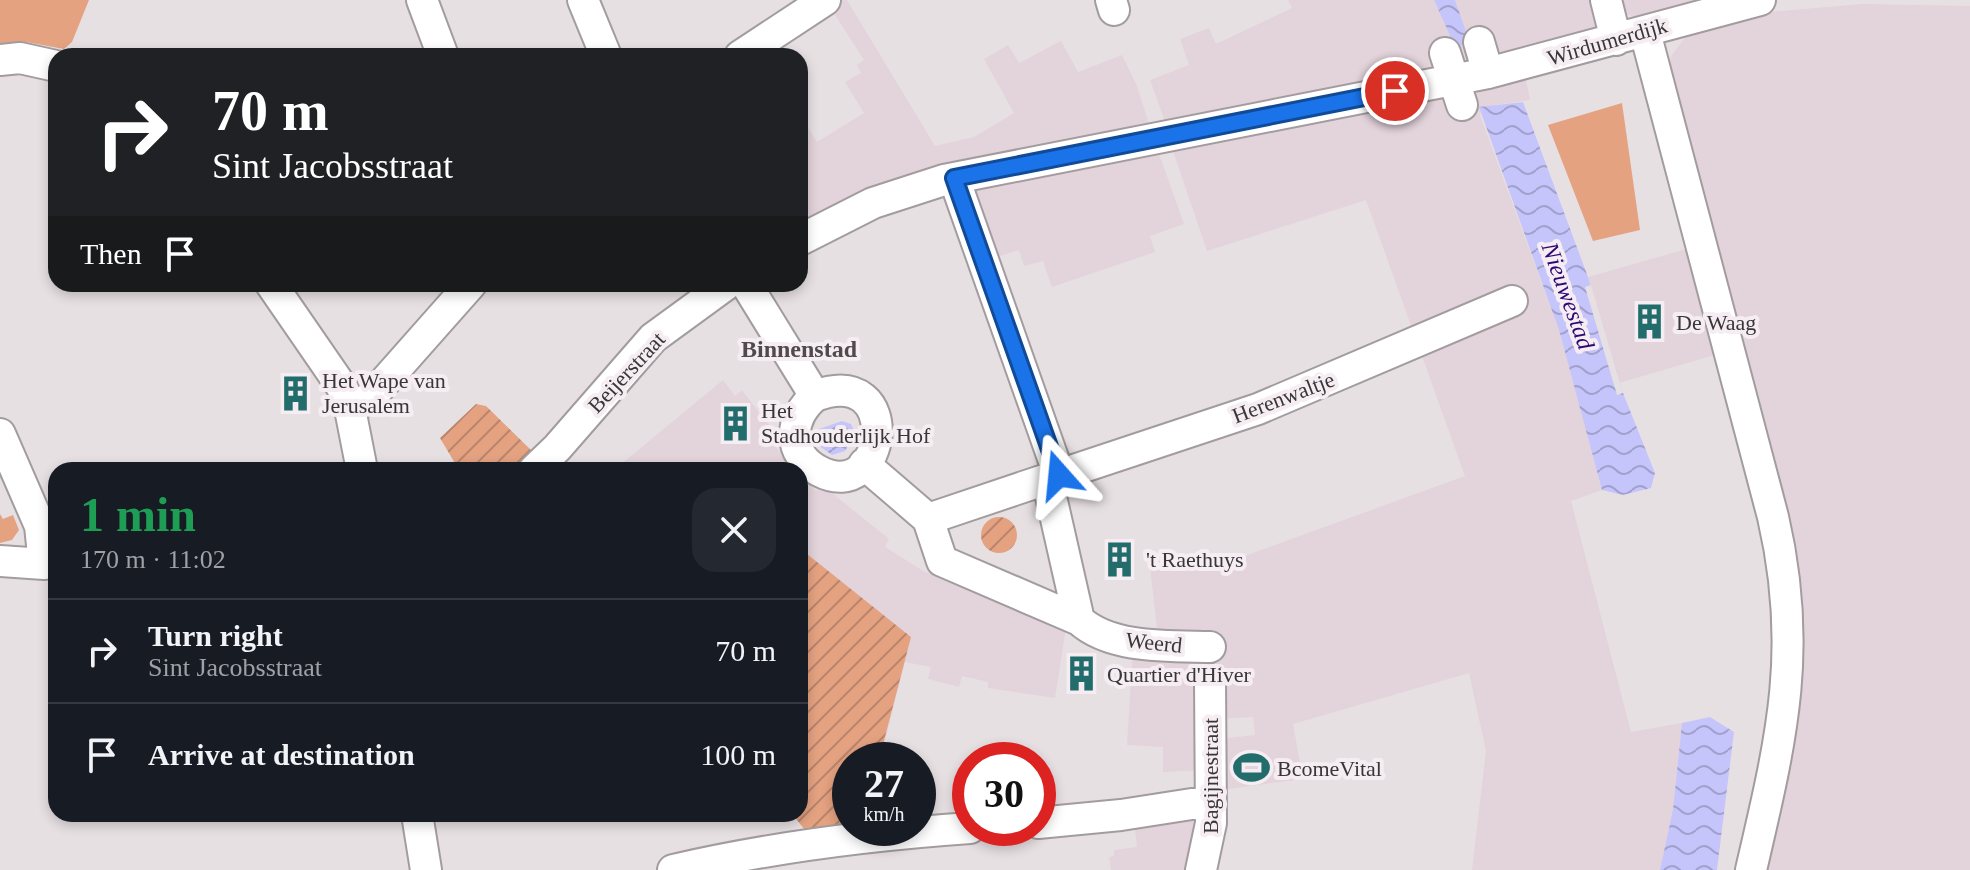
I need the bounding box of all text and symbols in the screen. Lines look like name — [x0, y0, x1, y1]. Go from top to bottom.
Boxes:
street label: Wirdumerdijk — [1544, 12, 1670, 71]
pin — [1361, 57, 1429, 125]
icon: arrive — [1373, 69, 1417, 113]
icon: right — [80, 80, 184, 184]
text: 70 m — [212, 80, 329, 142]
text: Sint Jacobsstraat — [212, 146, 453, 186]
icon: arrive — [158, 232, 202, 276]
text: Then — [80, 237, 142, 270]
water label: Nieuwestad — [1536, 238, 1600, 354]
building icon: De Waag — [1631, 303, 1669, 341]
place label: De Waag — [1676, 310, 1756, 335]
street label: Beijerstraat — [583, 327, 670, 418]
district label: Binnenstad — [741, 336, 858, 362]
street label: Herenwaltje — [1229, 367, 1338, 428]
place label: Het Wape van Jerusalem — [322, 368, 446, 418]
building icon: Het Wape van Jerusalem — [277, 374, 315, 412]
place label: Het Stadhouderlijk Hof — [761, 398, 931, 448]
building icon: Het Stadhouderlijk Hof — [716, 404, 754, 442]
position arrow — [1017, 433, 1101, 517]
text: 1 min — [80, 488, 196, 541]
button: close — [692, 488, 776, 572]
building icon: 't Raethuys — [1101, 540, 1139, 578]
text: 170 m · 11:02 — [80, 545, 226, 574]
place label: 't Raethuys — [1146, 547, 1243, 572]
text: Turn right — [148, 619, 283, 652]
street label: Weerd — [1124, 627, 1184, 658]
icon: right — [80, 629, 124, 673]
text: 70 m — [715, 634, 776, 667]
text: Sint Jacobsstraat — [148, 653, 322, 682]
building icon: Quartier d'Hiver — [1062, 655, 1100, 693]
place label: Quartier d'Hiver — [1107, 662, 1252, 687]
street label: Bagijnestraat — [1198, 718, 1223, 834]
icon: arrive — [80, 733, 124, 777]
text: Arrive at destination — [148, 738, 415, 771]
text: 100 m — [700, 738, 776, 771]
speed limit sign: 30 — [952, 742, 1056, 846]
sports icon: BcomeVital — [1232, 749, 1270, 787]
place label: BcomeVital — [1277, 756, 1382, 781]
text: 27 — [864, 761, 904, 806]
text: km/h — [863, 803, 905, 825]

